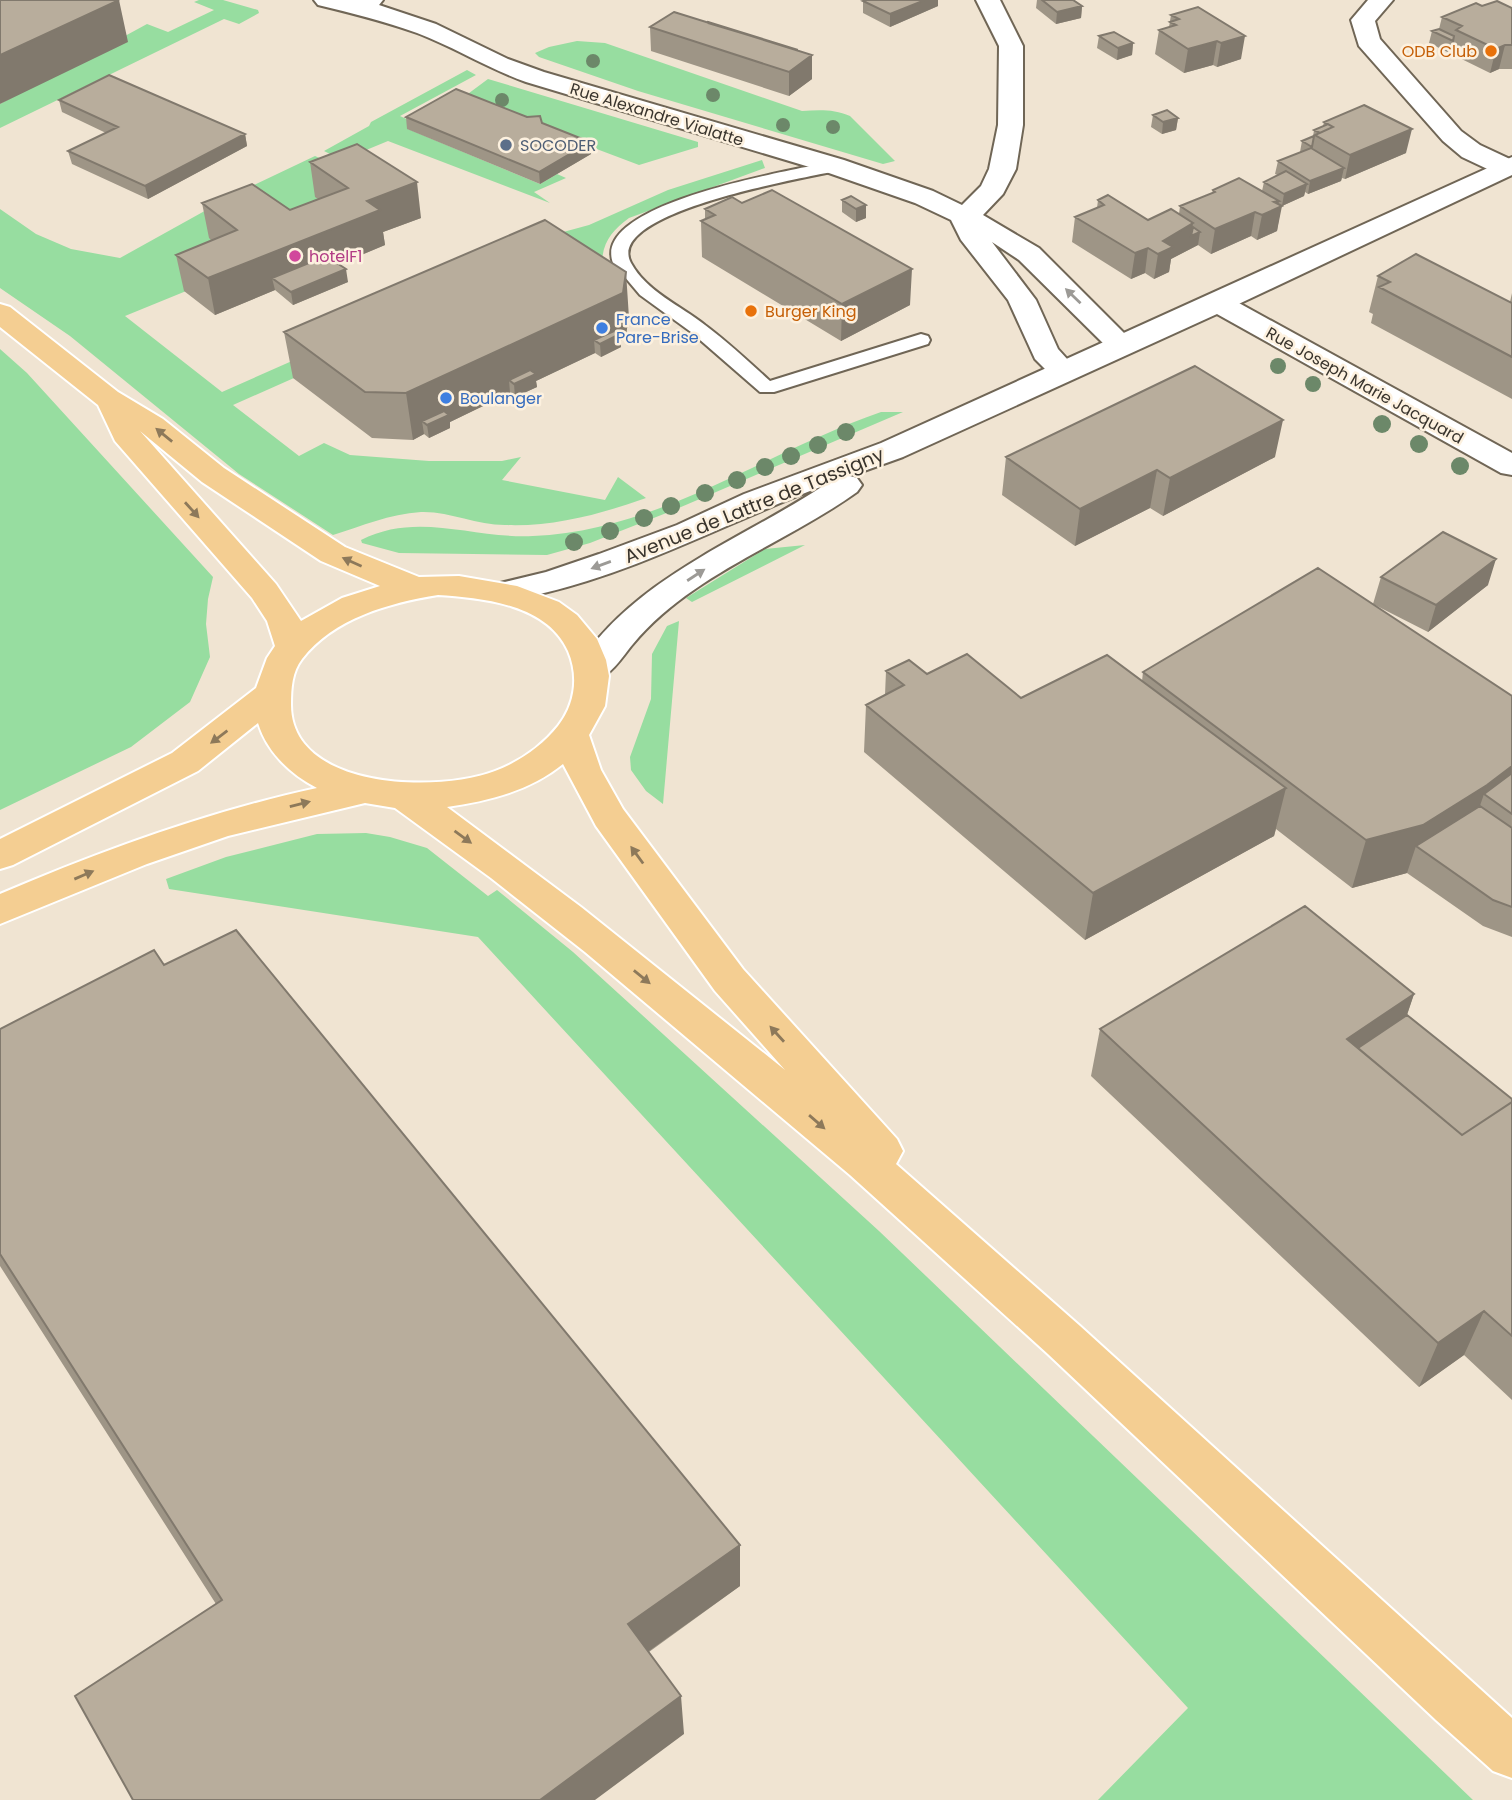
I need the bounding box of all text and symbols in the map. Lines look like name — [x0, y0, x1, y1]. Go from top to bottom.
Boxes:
place label: ODB Club — [1402, 40, 1477, 63]
marker: ODB Club — [1483, 43, 1499, 59]
street label: Rue Alexandre Vialatte — [567, 77, 747, 152]
place label: SOCODER — [520, 134, 596, 157]
marker: SOCODER — [498, 137, 514, 153]
place label: hotelF1 — [309, 245, 362, 268]
marker: hotelF1 — [287, 248, 303, 264]
one-way arrow — [1065, 289, 1082, 305]
place label: Burger King — [765, 300, 857, 323]
marker: Burger King — [743, 303, 759, 319]
place label: France Pare-Brise — [616, 308, 699, 349]
marker: France Pare-Brise — [594, 320, 610, 336]
street label: Rue Joseph Marie Jacquard — [1262, 321, 1468, 450]
place label: Boulanger — [460, 387, 542, 410]
marker: Boulanger — [438, 390, 454, 406]
one-way arrow — [155, 427, 173, 443]
street label: Avenue de Lattre de Tassigny — [620, 441, 888, 570]
one-way arrow — [184, 501, 200, 518]
one-way arrow — [342, 556, 362, 568]
one-way arrow — [590, 560, 611, 571]
one-way arrow — [686, 569, 705, 582]
one-way arrow — [210, 729, 228, 743]
one-way arrow — [289, 798, 311, 809]
one-way arrow — [454, 829, 472, 843]
one-way arrow — [630, 846, 644, 864]
one-way arrow — [74, 869, 94, 881]
one-way arrow — [633, 969, 650, 984]
one-way arrow — [769, 1025, 785, 1043]
one-way arrow — [809, 1114, 826, 1129]

